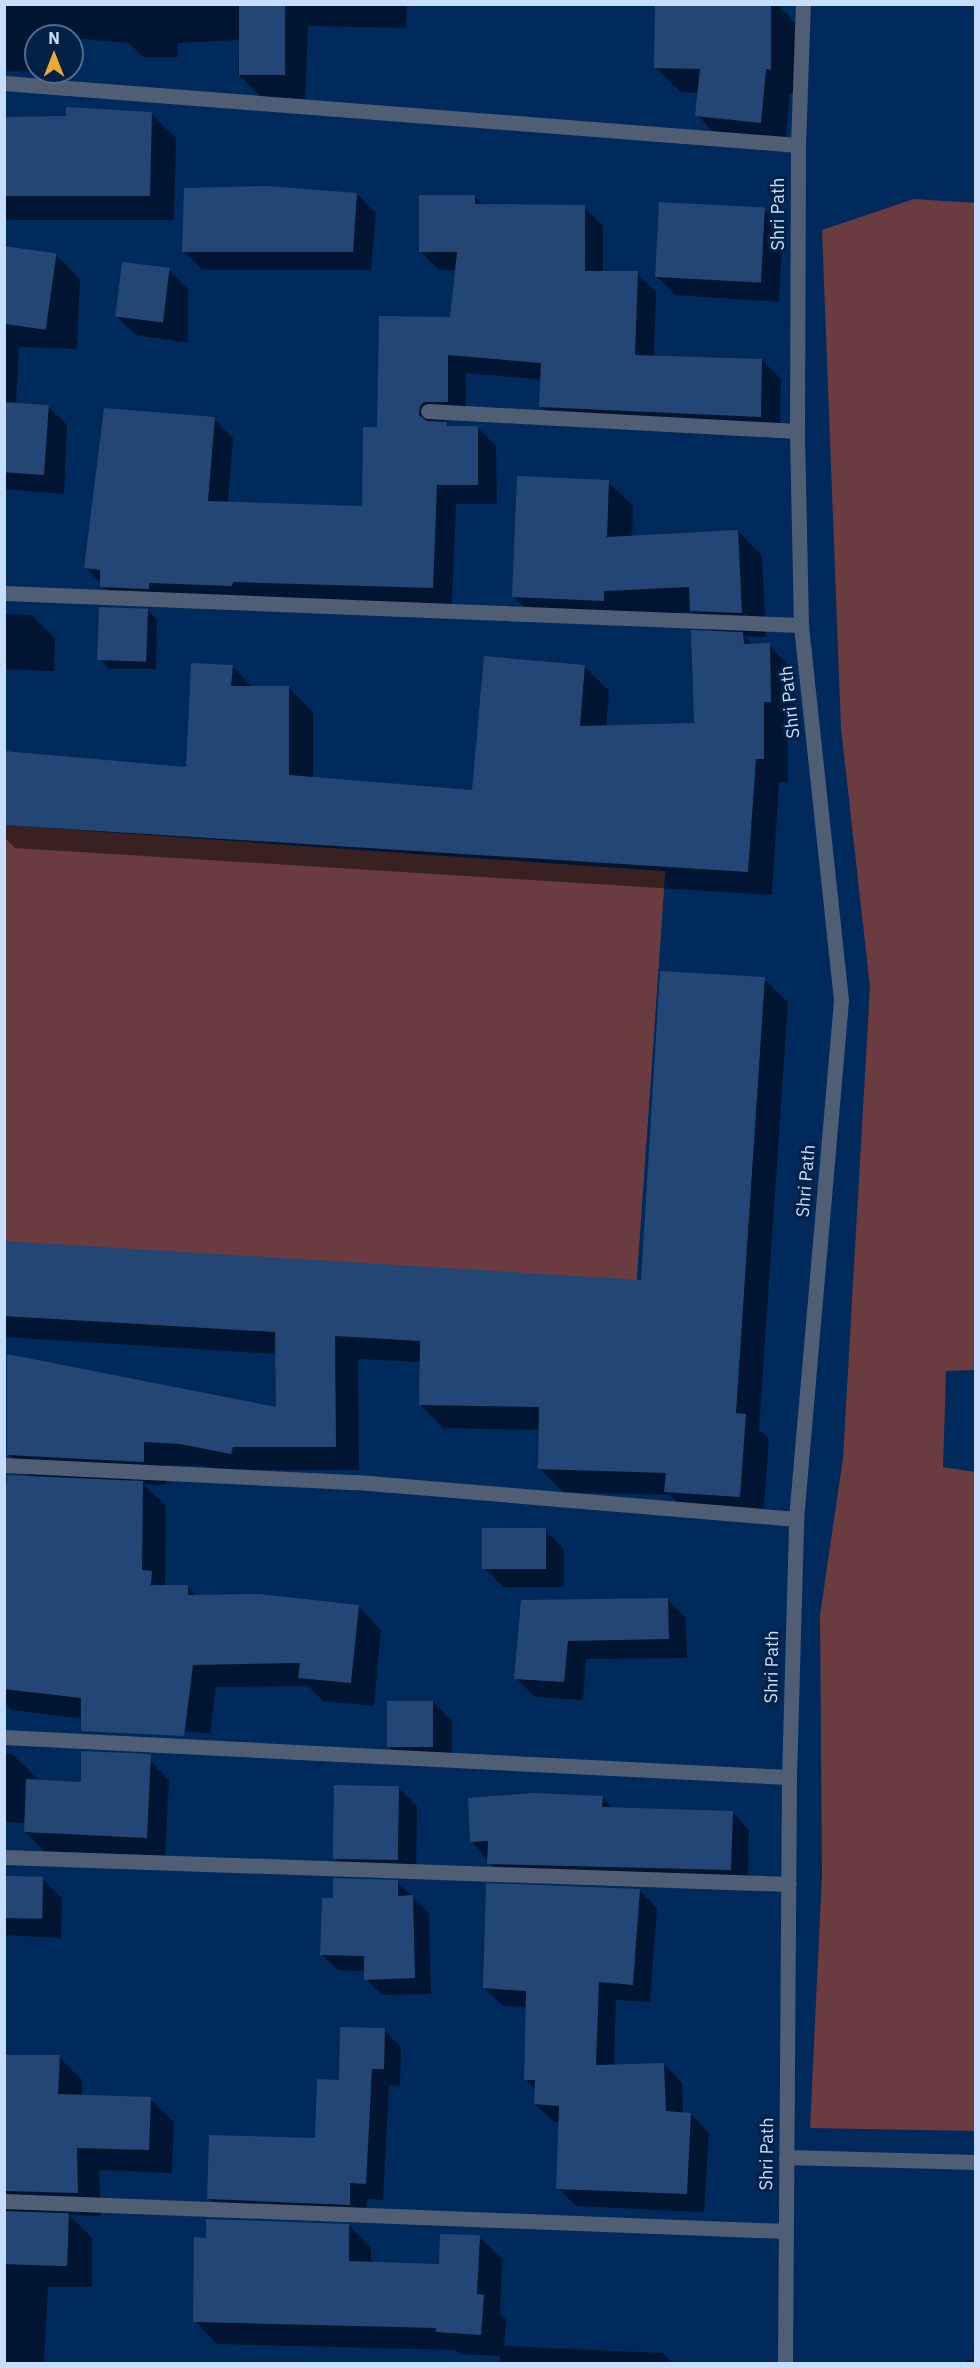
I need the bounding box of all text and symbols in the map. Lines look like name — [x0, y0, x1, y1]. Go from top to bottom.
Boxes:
north arrow — [24, 24, 84, 84]
text: N — [48, 28, 60, 48]
street label: Shri Path — [767, 178, 789, 250]
street label: Shri Path — [775, 665, 805, 739]
street label: Shri Path — [792, 1144, 820, 1218]
street label: Shri Path — [761, 1630, 783, 1704]
street label: Shri Path — [756, 2117, 778, 2191]

